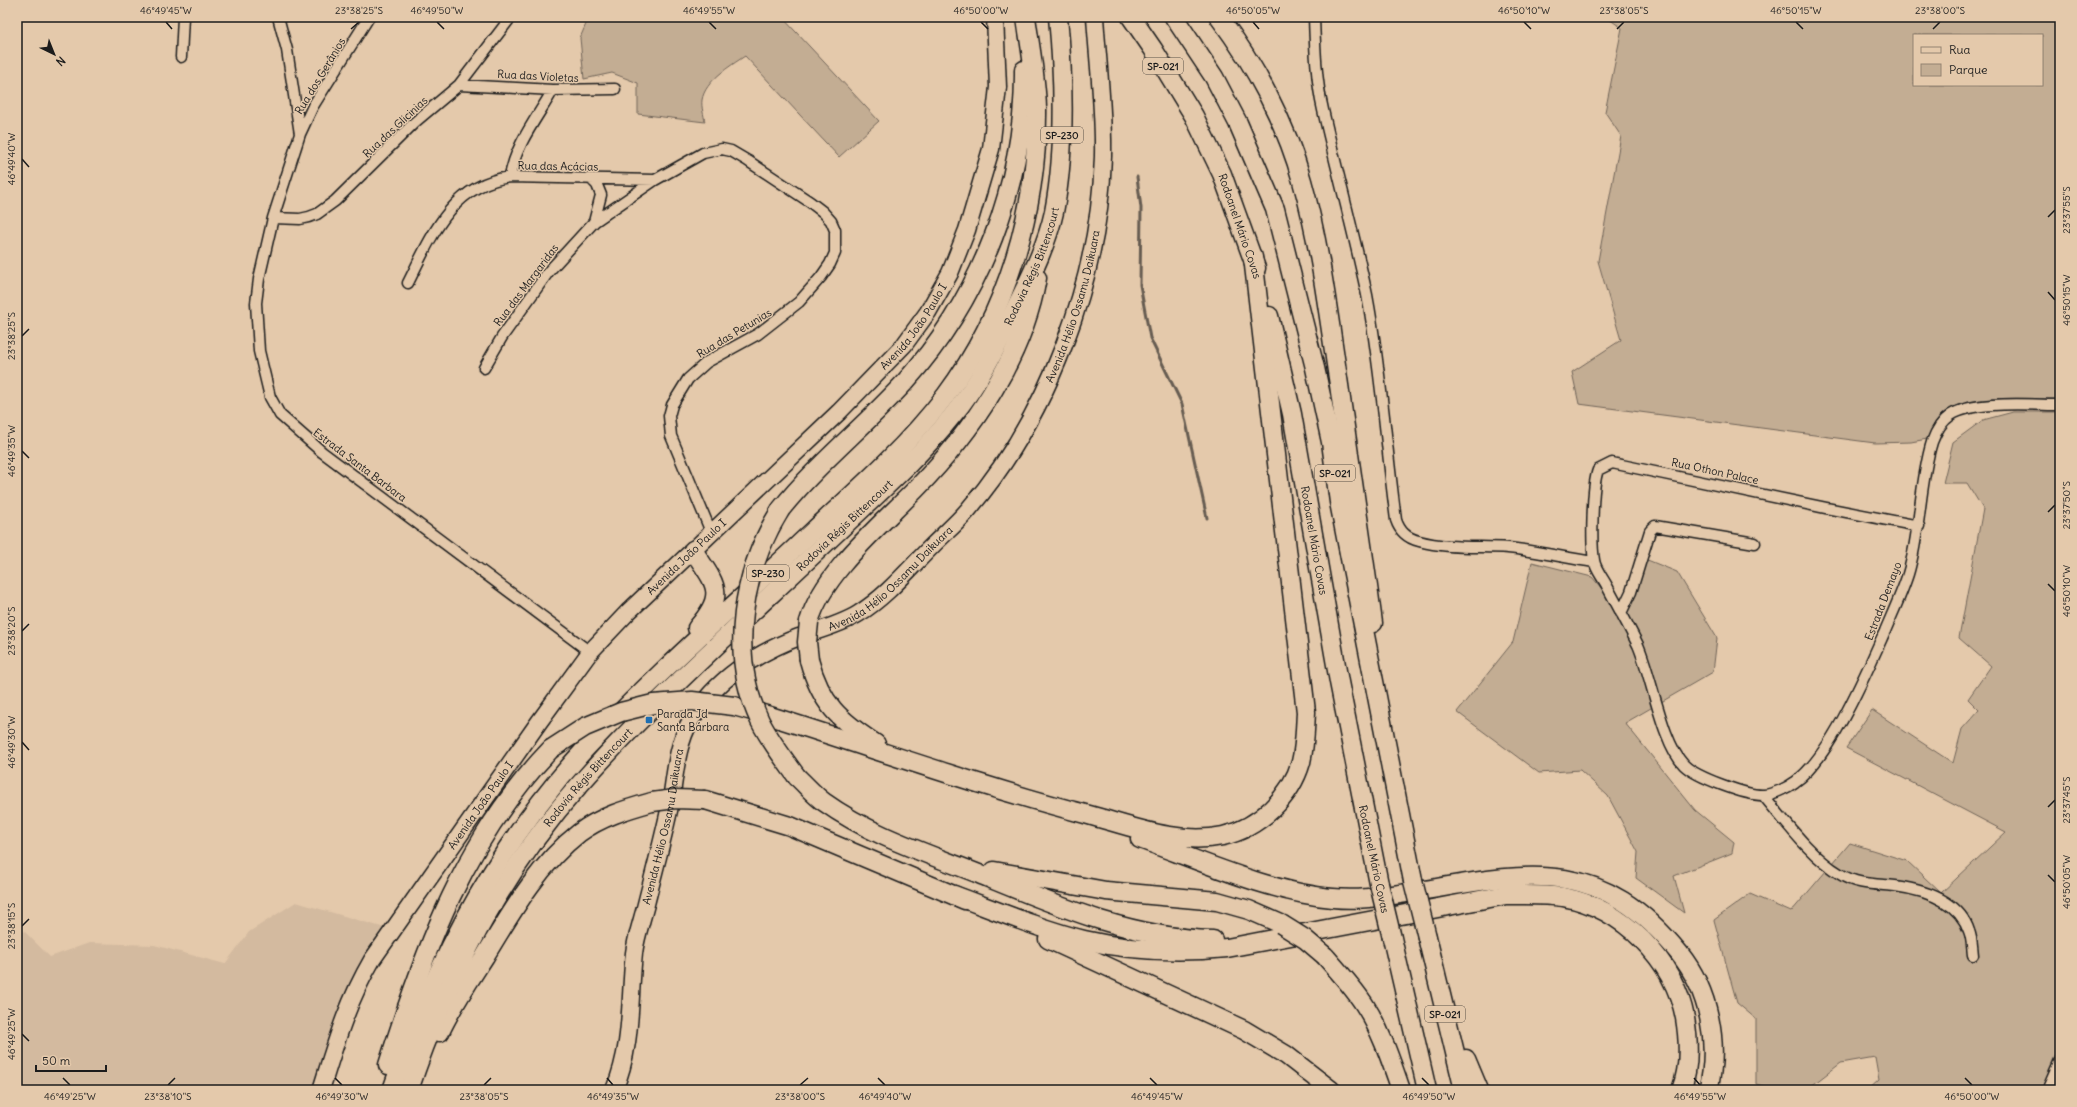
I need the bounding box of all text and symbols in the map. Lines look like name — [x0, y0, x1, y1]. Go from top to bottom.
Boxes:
text: 46°49'45"W — [140, 4, 192, 17]
text: 23°38'25"S — [335, 4, 383, 17]
text: 46°49'50"W — [411, 4, 463, 17]
text: 46°49'55"W — [683, 4, 735, 17]
text: 46°50'00"W — [954, 4, 1008, 17]
text: 46°50'05"W — [1226, 4, 1280, 17]
text: 46°50'10"W — [1498, 4, 1550, 17]
text: 23°38'05"S — [1599, 4, 1649, 17]
text: 46°50'15"W — [1770, 4, 1822, 17]
text: 23°38'00"S — [1915, 4, 1965, 17]
north arrow — [34, 34, 74, 74]
legend — [1913, 34, 2043, 86]
street label: Rua dos Gerânios — [292, 35, 348, 117]
text: Rua — [1949, 42, 1971, 57]
text: N — [53, 54, 68, 69]
road number: SP-021 — [1143, 58, 1183, 74]
text: Parque — [1949, 62, 1988, 77]
street label: Rua das Violetas — [497, 67, 579, 85]
street label: Rua das Glicinias — [360, 93, 430, 161]
road number: SP-230 — [1041, 127, 1083, 143]
text: 46°49'40"W — [5, 133, 18, 185]
street label: Rua das Acácias — [518, 158, 598, 174]
street label: Rodoanel Mário Covas — [1215, 172, 1265, 280]
text: 23°37'55"S — [2060, 186, 2073, 234]
street label: Rodovia Régis Bittencourt — [1001, 206, 1062, 328]
street label: Avenida Hélio Ossamu Daikuara — [1042, 229, 1103, 385]
street label: Rua das Margaridas — [491, 241, 561, 329]
text: 46°50'15"W — [2060, 274, 2073, 326]
street label: Avenida João Paulo I — [877, 281, 950, 373]
street label: Rua das Petunias — [694, 305, 774, 361]
text: 23°38'25"S — [5, 312, 18, 360]
text: 46°49'35"W — [5, 425, 18, 477]
street label: Estrada Santa Barbara — [311, 425, 409, 505]
street label: Rua Othon Palace — [1670, 455, 1760, 487]
road number: SP-021 — [1315, 465, 1355, 481]
street label: Rodovia Régis Bittencourt — [794, 476, 896, 574]
text: 23°37'50"S — [2060, 480, 2073, 529]
street label: Rodoanel Mário Covas — [1298, 485, 1331, 596]
street label: Avenida João Paulo I — [644, 515, 729, 598]
street label: Avenida Hélio Ossamu Daikuara — [826, 523, 956, 634]
street label: Estrada Demayo — [1862, 560, 1904, 642]
road number: SP-230 — [747, 565, 789, 581]
text: 46°50'10"W — [2060, 565, 2073, 617]
text: 23°38'20"S — [5, 606, 18, 655]
place label: Parada Jd Santa Bárbara — [657, 707, 729, 734]
marker: Parada Jd Santa Bárbara — [644, 715, 654, 725]
text: 46°49'30"W — [5, 716, 18, 768]
street label: Rodovia Régis Bittencourt — [541, 725, 635, 830]
street label: Avenida Hélio Ossamu Daikuara — [639, 747, 686, 906]
street label: Avenida João Paulo I — [445, 758, 516, 852]
text: 23°37'45"S — [2060, 776, 2073, 824]
street label: Rodoanel Mário Covas — [1356, 804, 1392, 914]
text: 46°50'05"W — [2060, 855, 2073, 909]
text: 23°38'15"S — [5, 902, 18, 949]
road number: SP-021 — [1425, 1006, 1465, 1022]
text: 46°49'25"W — [5, 1008, 18, 1060]
scale bar — [36, 1047, 106, 1073]
text: 50 m — [42, 1053, 71, 1068]
text: 46°49'25"W — [44, 1090, 96, 1103]
text: 23°38'10"S — [144, 1090, 192, 1103]
text: 46°49'30"W — [316, 1090, 368, 1103]
text: 23°38'05"S — [459, 1090, 509, 1103]
text: 46°49'35"W — [587, 1090, 639, 1103]
text: 23°38'00"S — [775, 1090, 825, 1103]
text: 46°49'40"W — [859, 1090, 911, 1103]
text: 46°49'45"W — [1131, 1090, 1183, 1103]
text: 46°49'50"W — [1403, 1090, 1455, 1103]
text: 46°49'55"W — [1674, 1090, 1726, 1103]
text: 46°50'00"W — [1945, 1090, 1999, 1103]

